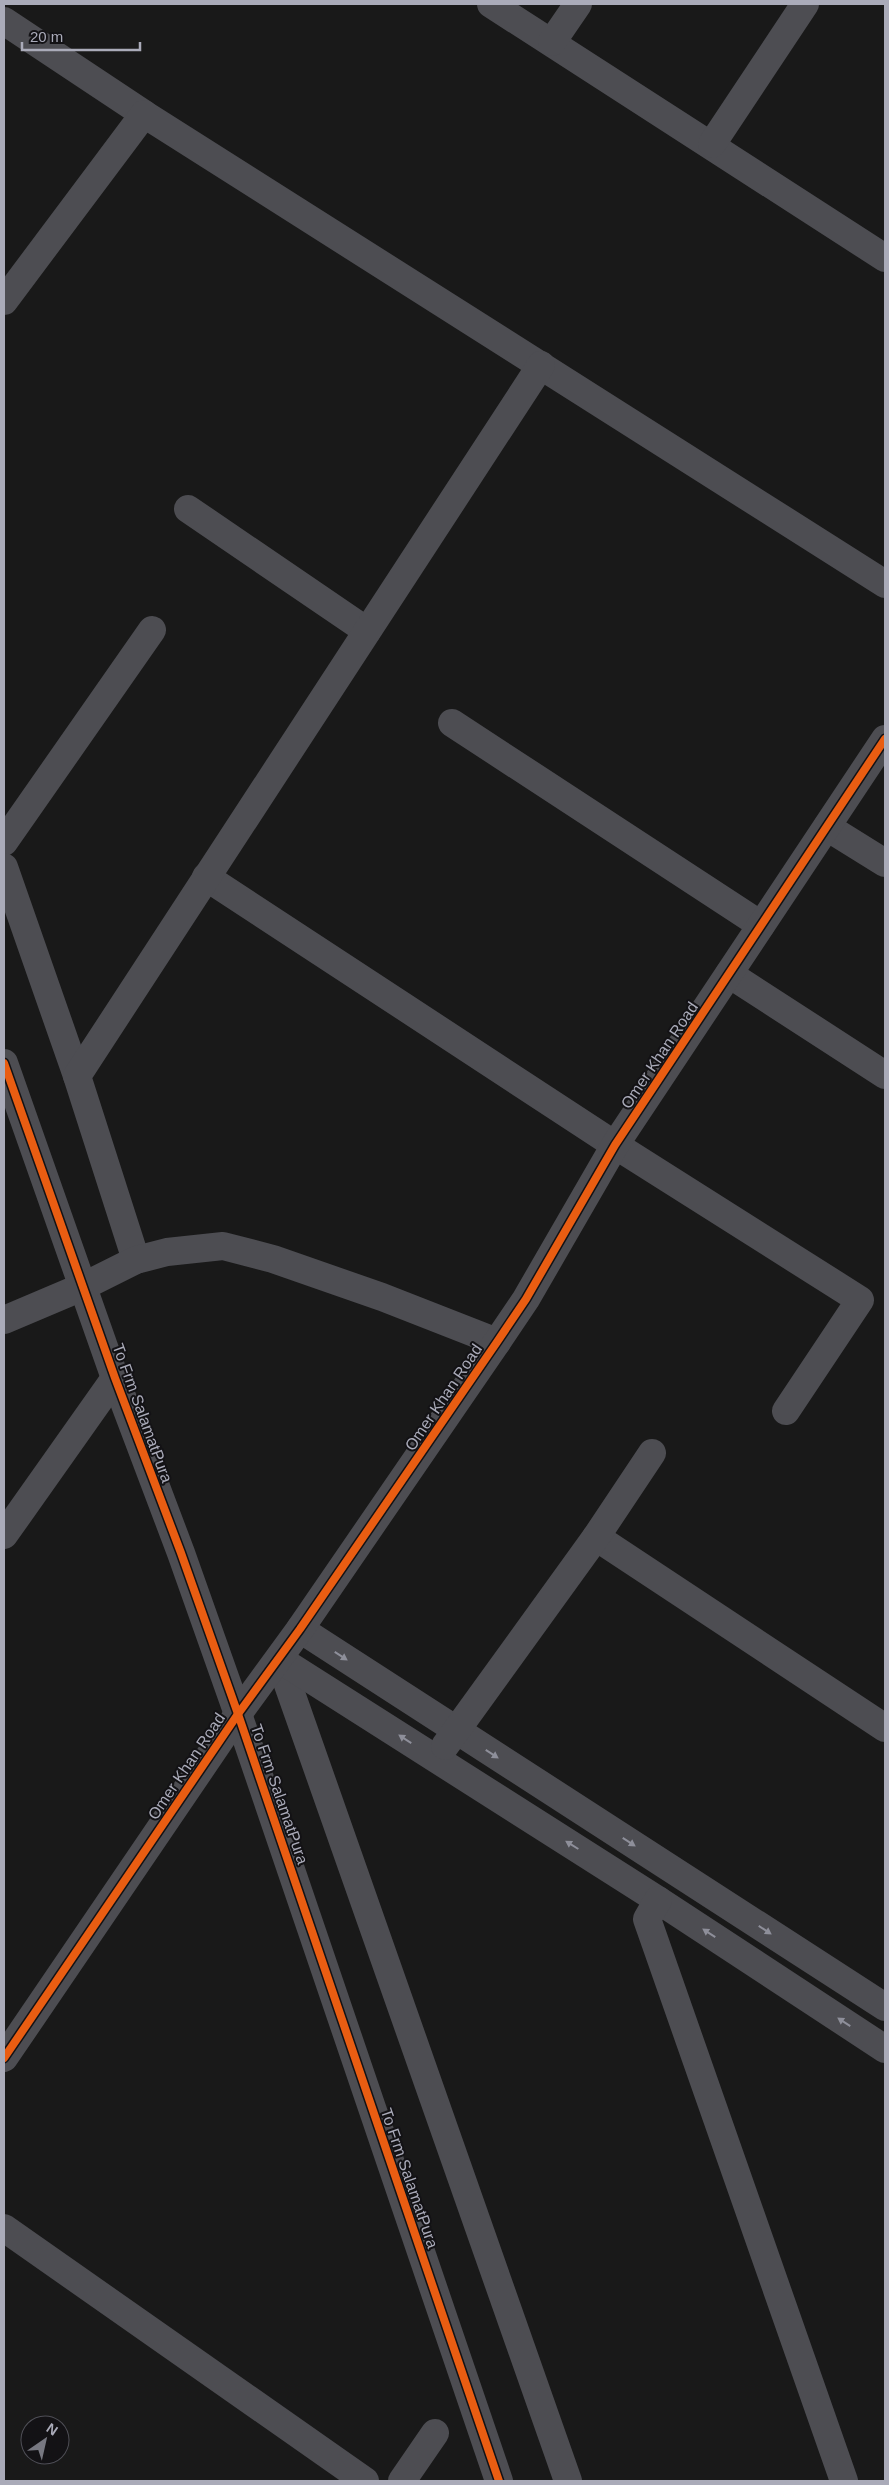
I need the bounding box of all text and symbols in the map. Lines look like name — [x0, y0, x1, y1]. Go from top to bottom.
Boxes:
scale bar — [22, 20, 140, 52]
text: 20 m — [30, 28, 63, 45]
street label: Omer Khan Road — [618, 999, 701, 1112]
street label: To Frm SalamatPura — [109, 1341, 176, 1485]
street label: Omer Khan Road — [402, 1341, 485, 1454]
one-way arrow — [334, 1651, 348, 1661]
street label: Omer Khan Road — [145, 1710, 228, 1823]
street label: To Frm SalamatPura — [248, 1722, 311, 1866]
one-way arrow — [399, 1734, 412, 1744]
one-way arrow — [485, 1749, 499, 1759]
one-way arrow — [622, 1837, 635, 1847]
one-way arrow — [565, 1841, 579, 1850]
one-way arrow — [759, 1925, 772, 1934]
one-way arrow — [702, 1928, 715, 1938]
one-way arrow — [838, 2017, 851, 2027]
street label: To Frm SalamatPura — [378, 2106, 441, 2250]
north arrow — [20, 2415, 70, 2465]
text: N — [44, 2420, 61, 2439]

